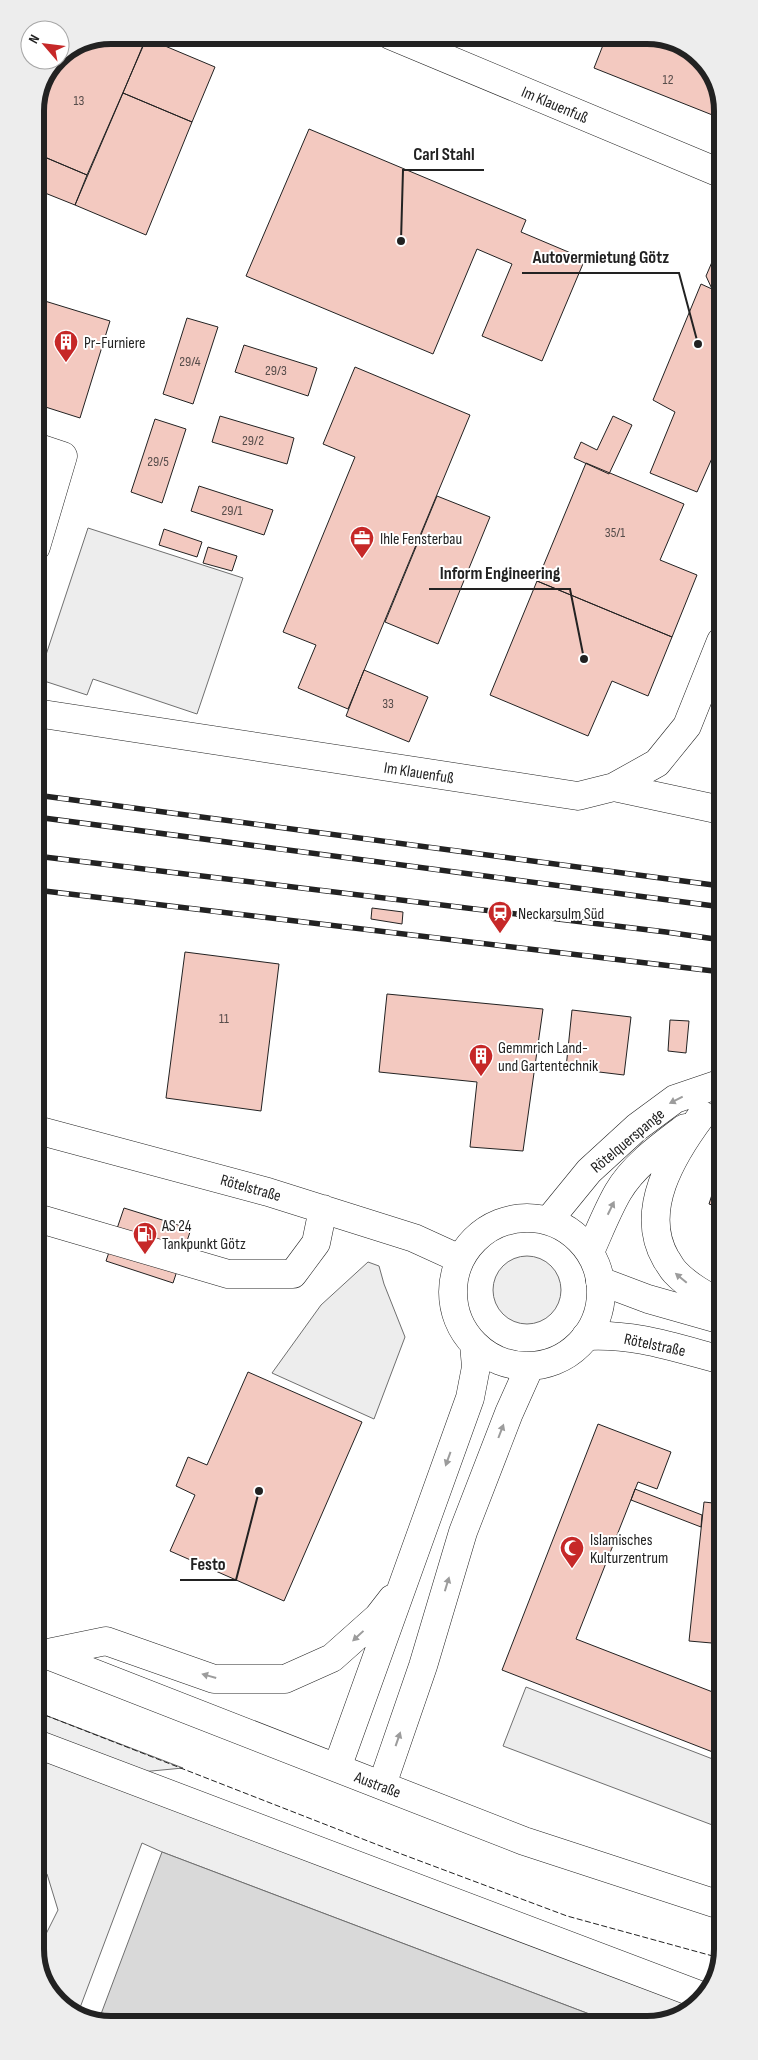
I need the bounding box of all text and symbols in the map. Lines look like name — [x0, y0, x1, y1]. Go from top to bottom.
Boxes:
north arrow — [20, 20, 70, 70]
text: N — [25, 32, 43, 46]
house number: 12 — [663, 71, 674, 88]
street label: Im Klauenfuß — [518, 83, 591, 128]
house number: 13 — [74, 92, 85, 109]
callout: Carl Stahl — [403, 137, 484, 170]
text: Carl Stahl — [413, 144, 475, 165]
callout: Autovermietung Götz — [522, 240, 679, 273]
text: Autovermietung Götz — [532, 247, 669, 268]
building icon: Pr-Furniere — [53, 329, 79, 363]
place label: Pr-Furniere — [84, 334, 146, 353]
house number: 29/4 — [179, 353, 201, 370]
house number: 29/3 — [265, 362, 287, 379]
house number: 29/2 — [242, 432, 264, 449]
house number: 29/5 — [147, 453, 169, 470]
house number: 29/1 — [222, 502, 243, 519]
house number: 35/1 — [605, 524, 625, 541]
office icon: Ihle Fensterbau — [349, 525, 375, 559]
place label: Ihle Fensterbau — [380, 530, 462, 549]
callout: Inform Engineering — [429, 556, 570, 589]
text: Inform Engineering — [440, 563, 561, 584]
house number: 33 — [382, 695, 394, 712]
street label: Im Klauenfuß — [382, 759, 455, 788]
station icon: Neckarsulm Süd — [487, 900, 513, 934]
place label: Neckarsulm Süd — [518, 905, 604, 924]
house number: 11 — [219, 1010, 229, 1027]
place label: Gemmrich Land- und Gartentechnik — [498, 1039, 598, 1076]
building icon: Gemmrich Land- und Gartentechnik — [468, 1043, 494, 1077]
one-way arrow — [669, 1096, 684, 1104]
street label: Rötelquerspange — [587, 1105, 669, 1177]
street label: Rötelstraße — [218, 1171, 283, 1206]
one-way arrow — [607, 1201, 615, 1215]
place label: AS 24 Tankpunkt Götz — [161, 1217, 246, 1254]
fuel station icon: AS 24 Tankpunkt Götz — [132, 1221, 158, 1255]
one-way arrow — [675, 1272, 688, 1283]
street label: Rötelstraße — [622, 1330, 687, 1361]
one-way arrow — [498, 1424, 506, 1439]
one-way arrow — [444, 1452, 452, 1467]
place label: Islamisches Kulturzentrum — [590, 1531, 668, 1568]
mosque icon: Islamisches Kulturzentrum — [559, 1535, 585, 1569]
callout: Festo — [180, 1547, 236, 1580]
text: Festo — [190, 1554, 226, 1575]
one-way arrow — [444, 1577, 452, 1592]
one-way arrow — [352, 1630, 364, 1642]
one-way arrow — [201, 1672, 216, 1680]
one-way arrow — [395, 1732, 402, 1747]
street label: Austraße — [351, 1768, 403, 1803]

